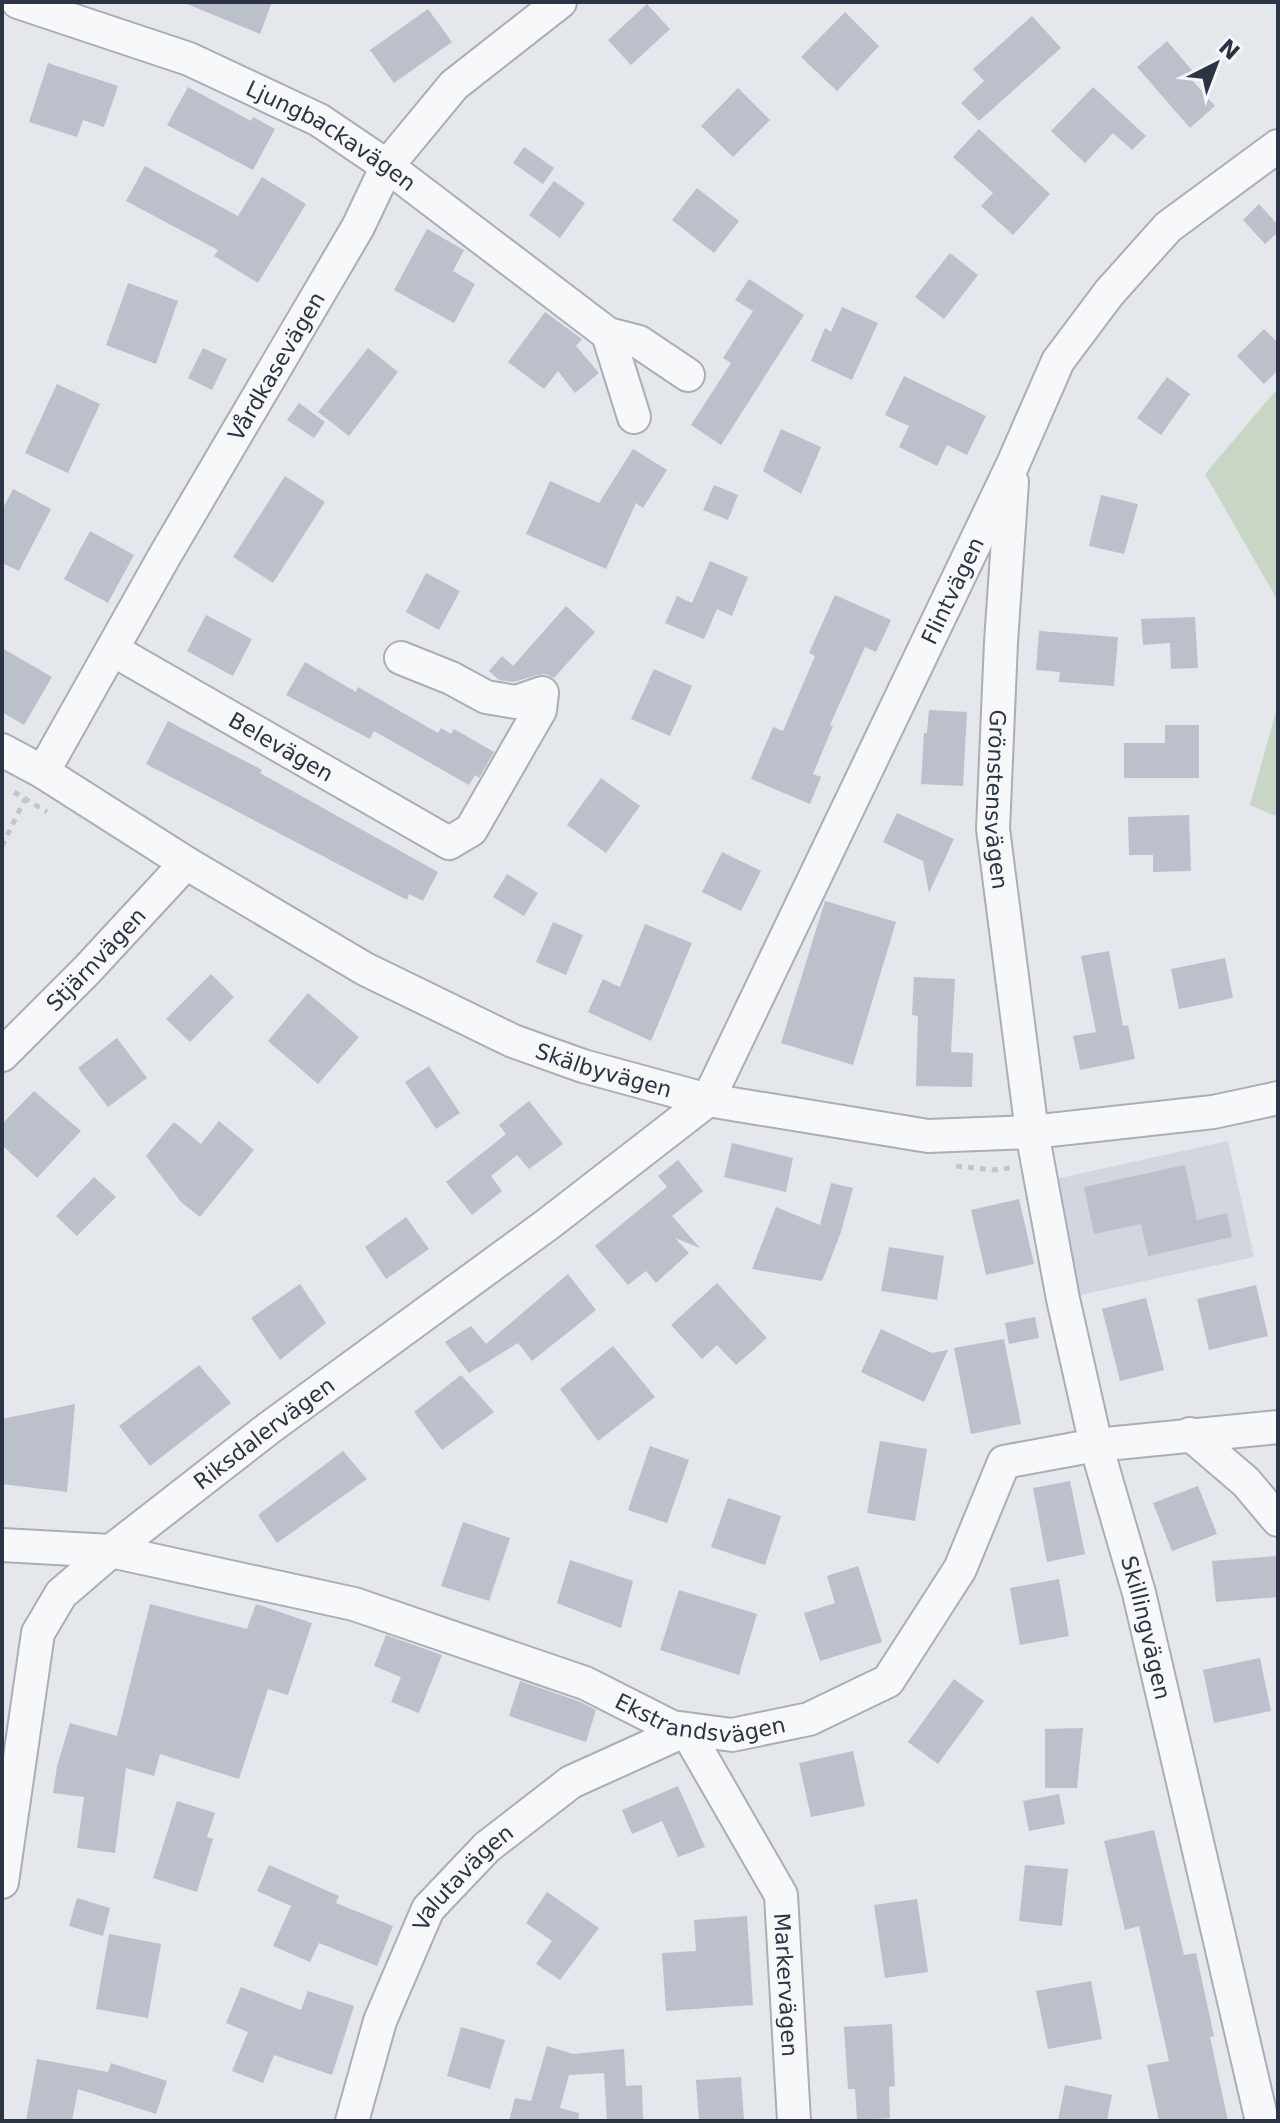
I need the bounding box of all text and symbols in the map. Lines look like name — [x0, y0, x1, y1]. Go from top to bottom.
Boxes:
north arrow — [1176, 24, 1256, 104]
text: N — [1214, 34, 1244, 65]
street label: Ljungbackavägen — [242, 76, 420, 196]
street label: Vårdkasevägen — [223, 288, 330, 445]
street label: Flintvägen — [916, 533, 989, 648]
street label: Belevägen — [224, 707, 338, 787]
street label: Grönstensvägen — [980, 709, 1013, 891]
street label: Stjärnvägen — [41, 903, 151, 1016]
street label: Skälbyvägen — [532, 1038, 674, 1103]
street label: Riksdalervägen — [189, 1372, 340, 1495]
street label: Skillingvägen — [1116, 1553, 1175, 1702]
street label: Ekstrandsvägen — [611, 1688, 788, 1748]
street label: Valutavägen — [408, 1820, 518, 1935]
street label: Markervägen — [769, 1912, 802, 2057]

